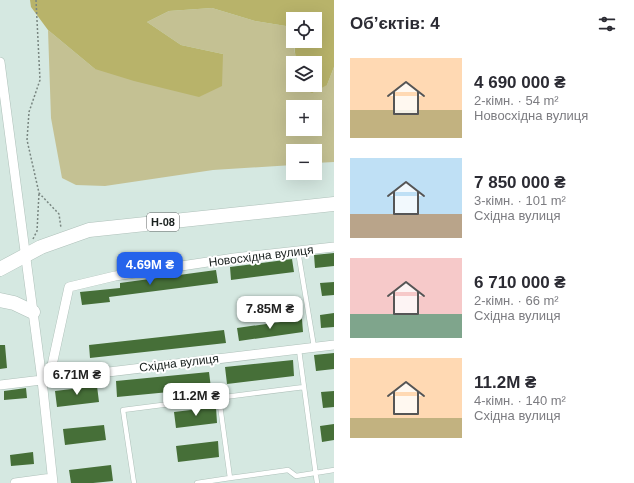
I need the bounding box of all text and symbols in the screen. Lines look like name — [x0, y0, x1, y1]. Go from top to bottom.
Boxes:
map controls — [286, 12, 322, 180]
button: locate — [286, 12, 322, 48]
icon: filters — [596, 13, 618, 35]
text: Об’єктів: 4 — [350, 14, 440, 33]
button: layers — [286, 56, 322, 92]
text: 4 690 000 ₴ — [474, 73, 566, 92]
icon: home — [382, 74, 430, 122]
text: 2-кімн. · 54 m² — [474, 93, 559, 108]
button: + — [286, 100, 322, 136]
text: Новосхідна вулиця — [474, 108, 588, 123]
button: − — [286, 144, 322, 180]
text: 7 850 000 ₴ — [474, 173, 566, 192]
icon: home — [382, 174, 430, 222]
text: 3-кімн. · 101 m² — [474, 193, 566, 208]
text: Східна вулиця — [474, 208, 561, 223]
road number: Н-08 — [147, 213, 179, 231]
street label: Новосхідна вулиця — [208, 243, 314, 269]
pin: 4.69M ₴ — [113, 252, 187, 286]
text: 4.69M ₴ — [126, 257, 174, 272]
text: 6 710 000 ₴ — [474, 273, 566, 292]
icon: home — [382, 274, 430, 322]
text: 2-кімн. · 66 m² — [474, 293, 559, 308]
pin: 7.85M ₴ — [233, 296, 307, 330]
text: 7.85M ₴ — [246, 301, 294, 316]
text: Східна вулиця — [474, 308, 561, 323]
street label: Східна вулиця — [138, 351, 220, 375]
pin: 6.71M ₴ — [40, 362, 114, 396]
text: 6.71M ₴ — [53, 367, 101, 382]
text: 11.2M ₴ — [474, 373, 536, 392]
icon: home — [382, 374, 430, 422]
pin: 11.2M ₴ — [159, 383, 233, 417]
text: 11.2M ₴ — [172, 388, 220, 403]
text: 4-кімн. · 140 m² — [474, 393, 566, 408]
text: Східна вулиця — [474, 408, 561, 423]

